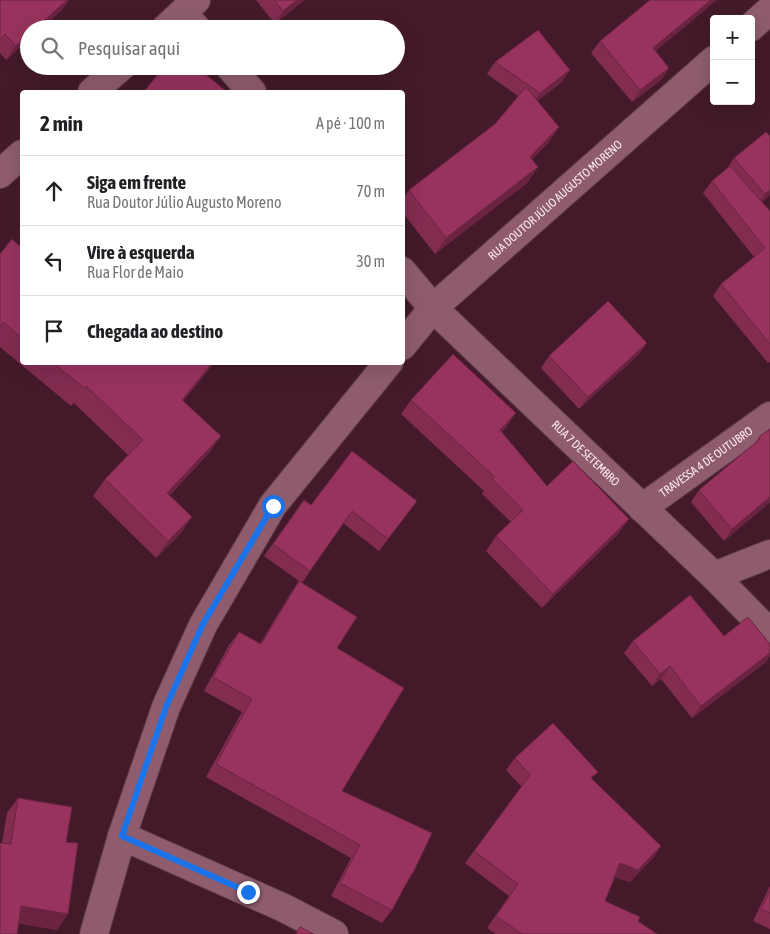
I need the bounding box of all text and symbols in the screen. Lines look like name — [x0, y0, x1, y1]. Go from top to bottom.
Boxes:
map controls — [710, 15, 755, 105]
button: + — [710, 15, 755, 60]
search box — [20, 20, 405, 75]
icon: search — [38, 34, 66, 62]
text: Pesquisar aqui — [78, 37, 180, 59]
button: − — [710, 60, 755, 105]
text: 2 min — [40, 111, 83, 135]
text: A pé · 100 m — [316, 114, 385, 132]
street label: RUA DOUTOR JÚLIO AUGUSTO MORENO — [485, 137, 625, 263]
text: Siga em frente — [87, 171, 186, 193]
icon: ahead — [40, 177, 68, 205]
text: 70 m — [356, 182, 385, 200]
text: Rua Doutor Júlio Augusto Moreno — [87, 193, 281, 211]
text: Vire à esquerda — [87, 241, 195, 263]
icon: left — [40, 247, 68, 275]
text: 30 m — [356, 252, 385, 270]
text: Rua Flor de Maio — [87, 263, 184, 281]
icon: arrive — [40, 317, 68, 345]
text: Chegada ao destino — [87, 320, 223, 342]
street label: RUA 7 DE SETEMBRO — [549, 418, 622, 489]
street label: TRAVESSA 4 DE OUTUBRO — [657, 424, 756, 500]
route start — [262, 495, 285, 518]
route end — [237, 881, 260, 904]

